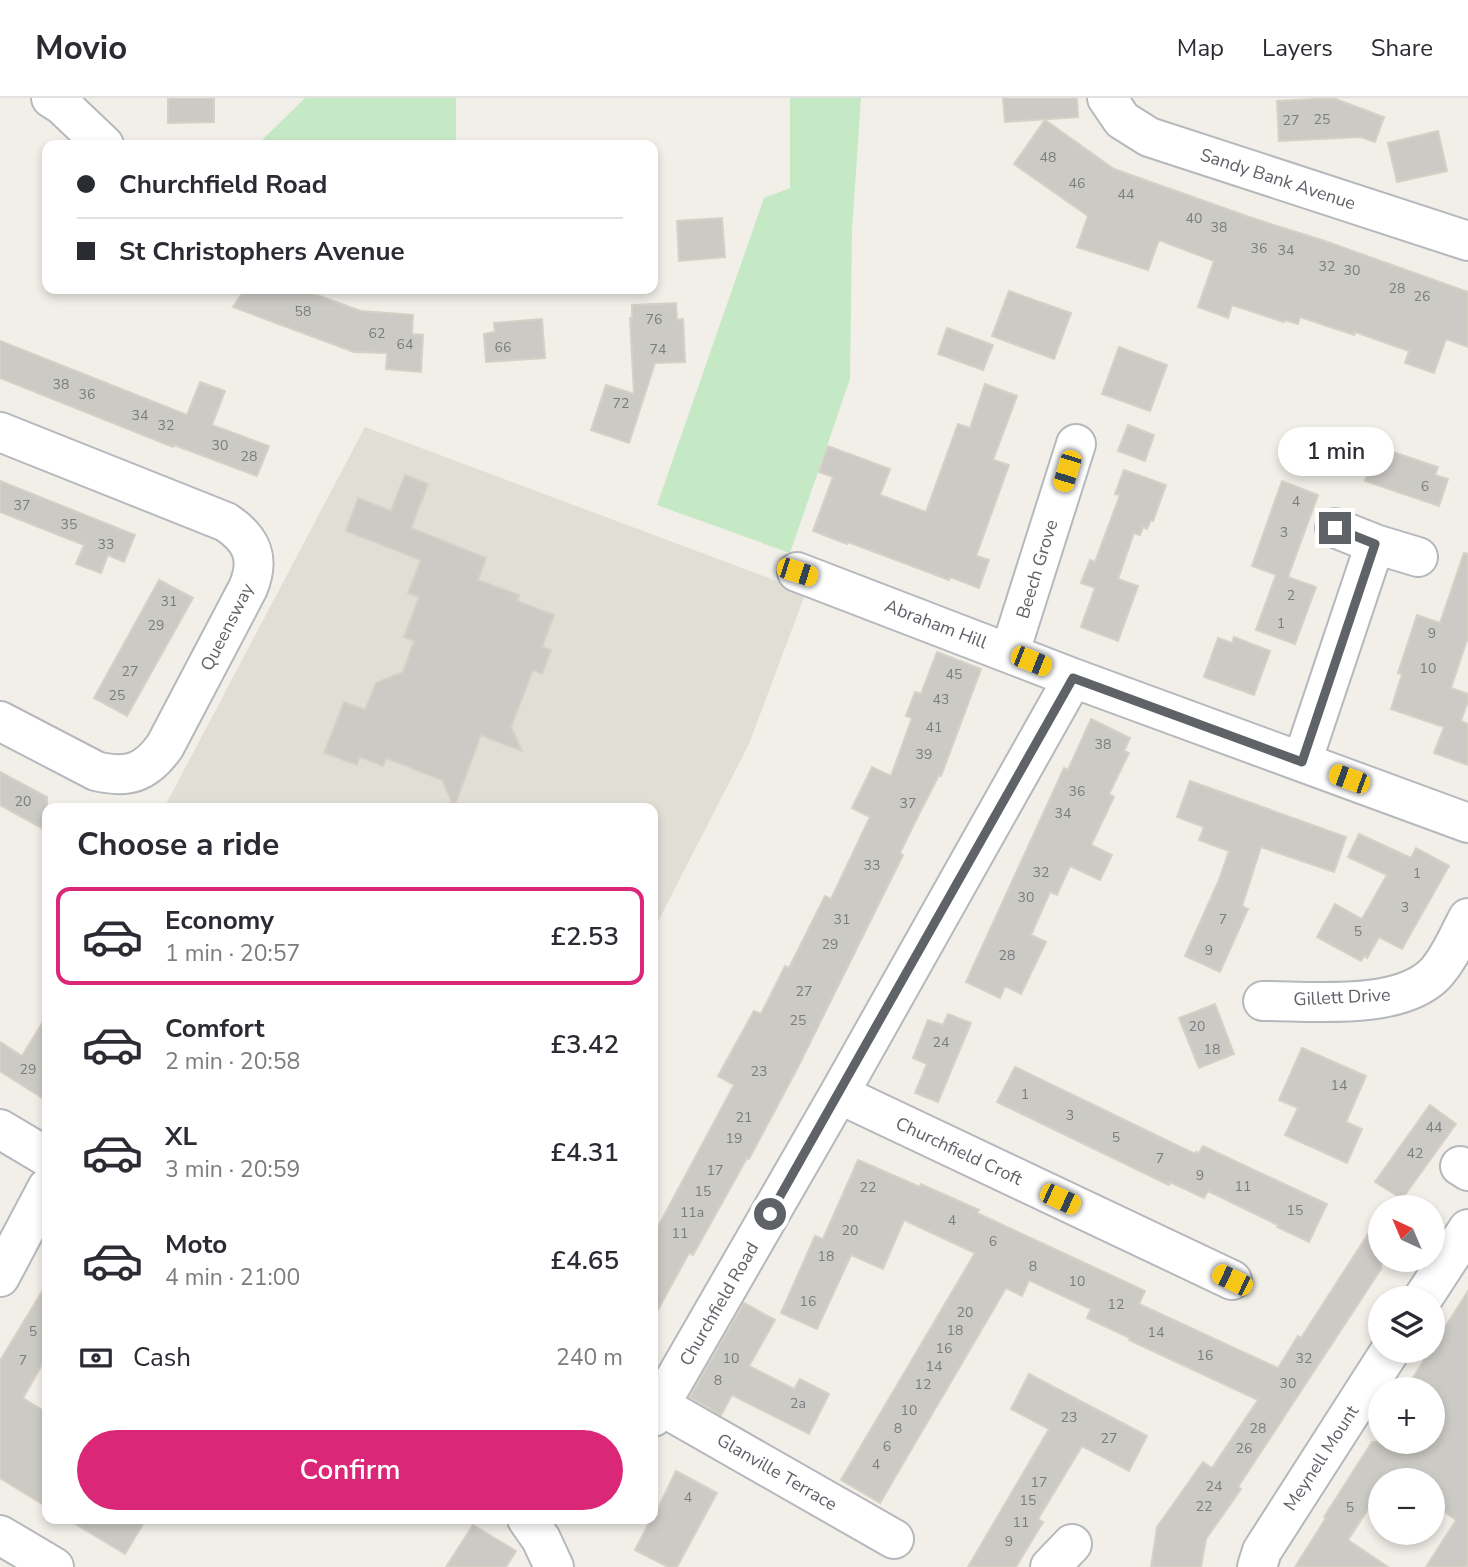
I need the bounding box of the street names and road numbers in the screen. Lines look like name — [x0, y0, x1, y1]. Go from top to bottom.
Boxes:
street label: Sandy Bank Avenue — [1197, 143, 1359, 215]
street label: Beech Grove — [1011, 516, 1063, 622]
street label: Queensway — [195, 578, 260, 675]
street label: Abraham Hill — [881, 593, 991, 655]
street label: Gillett Drive — [1293, 982, 1391, 1012]
street label: Churchfield Croft — [892, 1111, 1027, 1191]
street label: Churchfield Road — [674, 1238, 764, 1370]
street label: Meynell Mount — [1278, 1400, 1364, 1515]
street label: Glanville Terrace — [712, 1428, 842, 1516]

